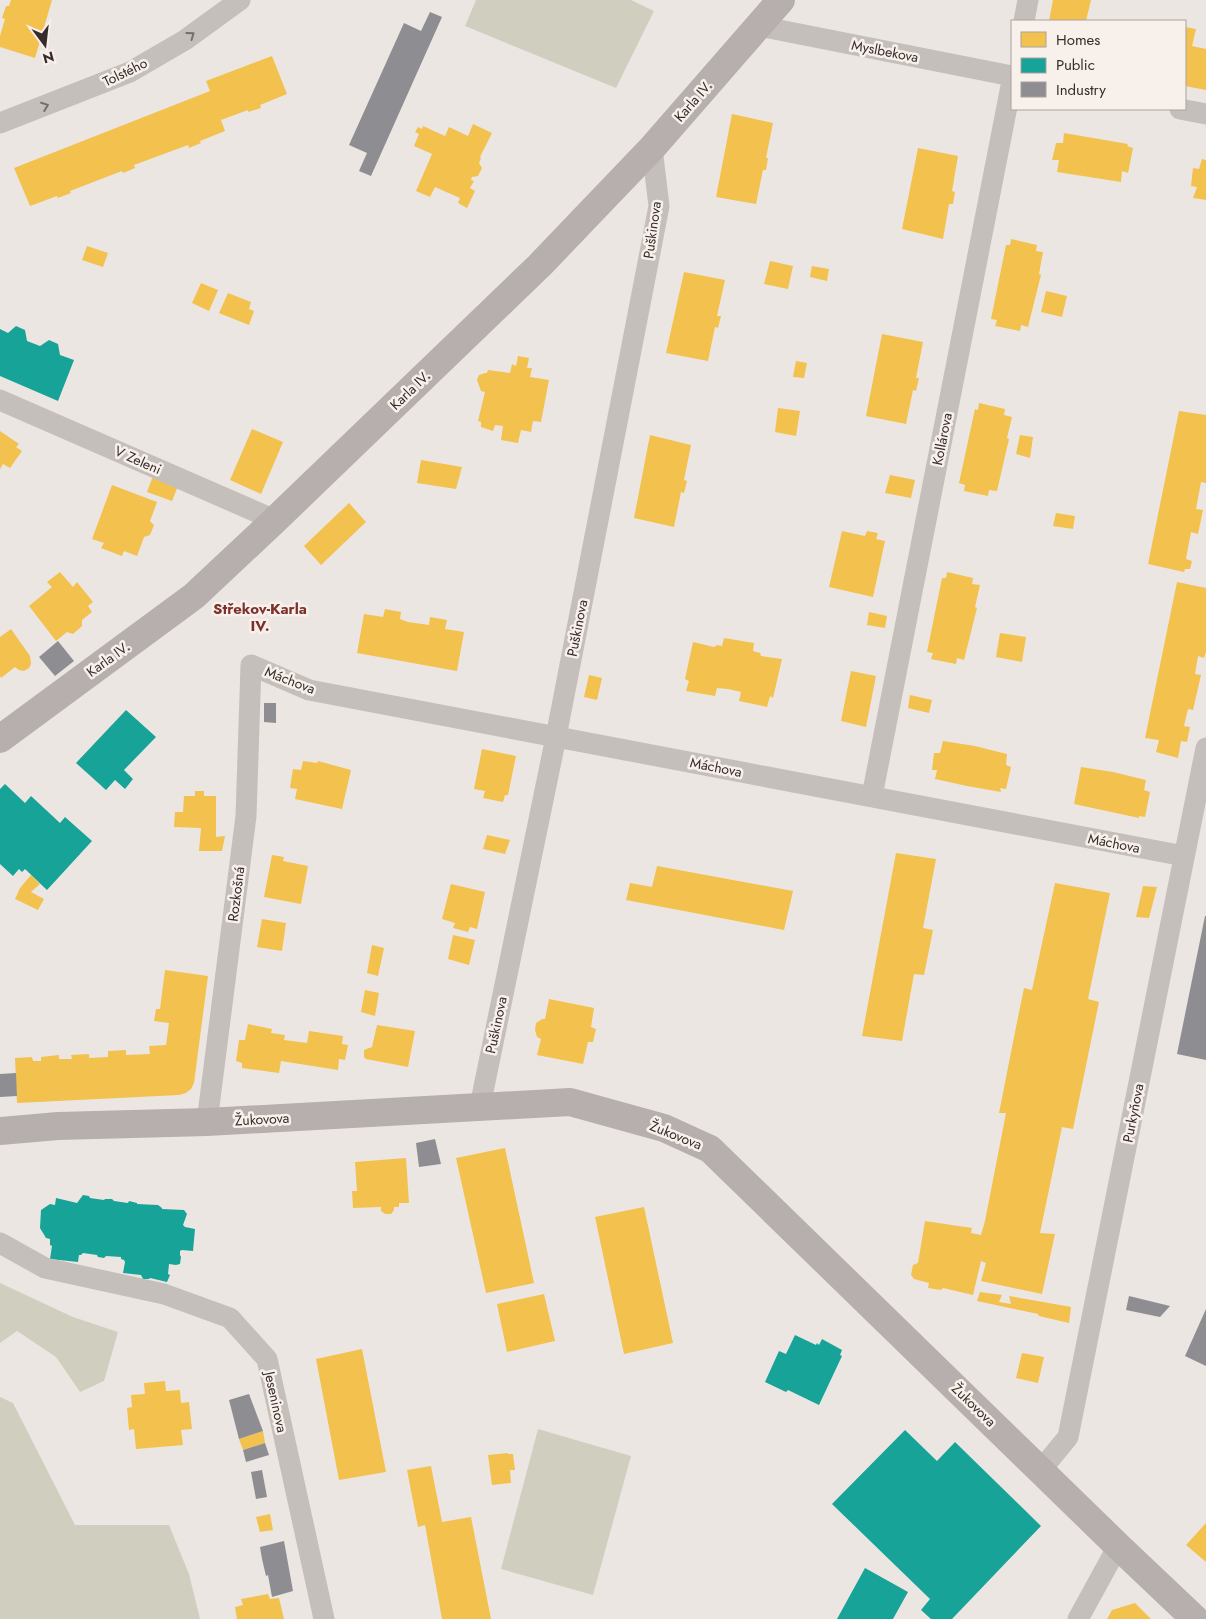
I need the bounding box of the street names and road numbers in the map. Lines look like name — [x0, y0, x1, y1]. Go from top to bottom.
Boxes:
street label: Myslbekova — [850, 35, 920, 67]
street label: Tolstého — [99, 53, 151, 91]
street label: Karla IV. — [669, 76, 717, 126]
street label: Puškinova — [638, 200, 666, 260]
street label: Karla IV. — [385, 366, 435, 414]
street label: Kollárova — [927, 411, 957, 467]
street label: V Zeleni — [111, 441, 165, 479]
street label: Puškinova — [562, 598, 592, 658]
street label: Karla IV. — [82, 636, 134, 682]
street label: Máchova — [262, 661, 318, 699]
street label: Máchova — [688, 752, 744, 782]
street label: Máchova — [1086, 828, 1142, 858]
street label: Rozkošná — [223, 865, 249, 923]
street label: Puškinova — [480, 995, 512, 1055]
street label: Purkyňova — [1117, 1082, 1149, 1144]
street label: Žukovova — [234, 1108, 290, 1130]
street label: Žukovova — [647, 1115, 705, 1155]
street label: Jeseninova — [259, 1368, 292, 1434]
street label: Žukovova — [947, 1379, 1001, 1431]

